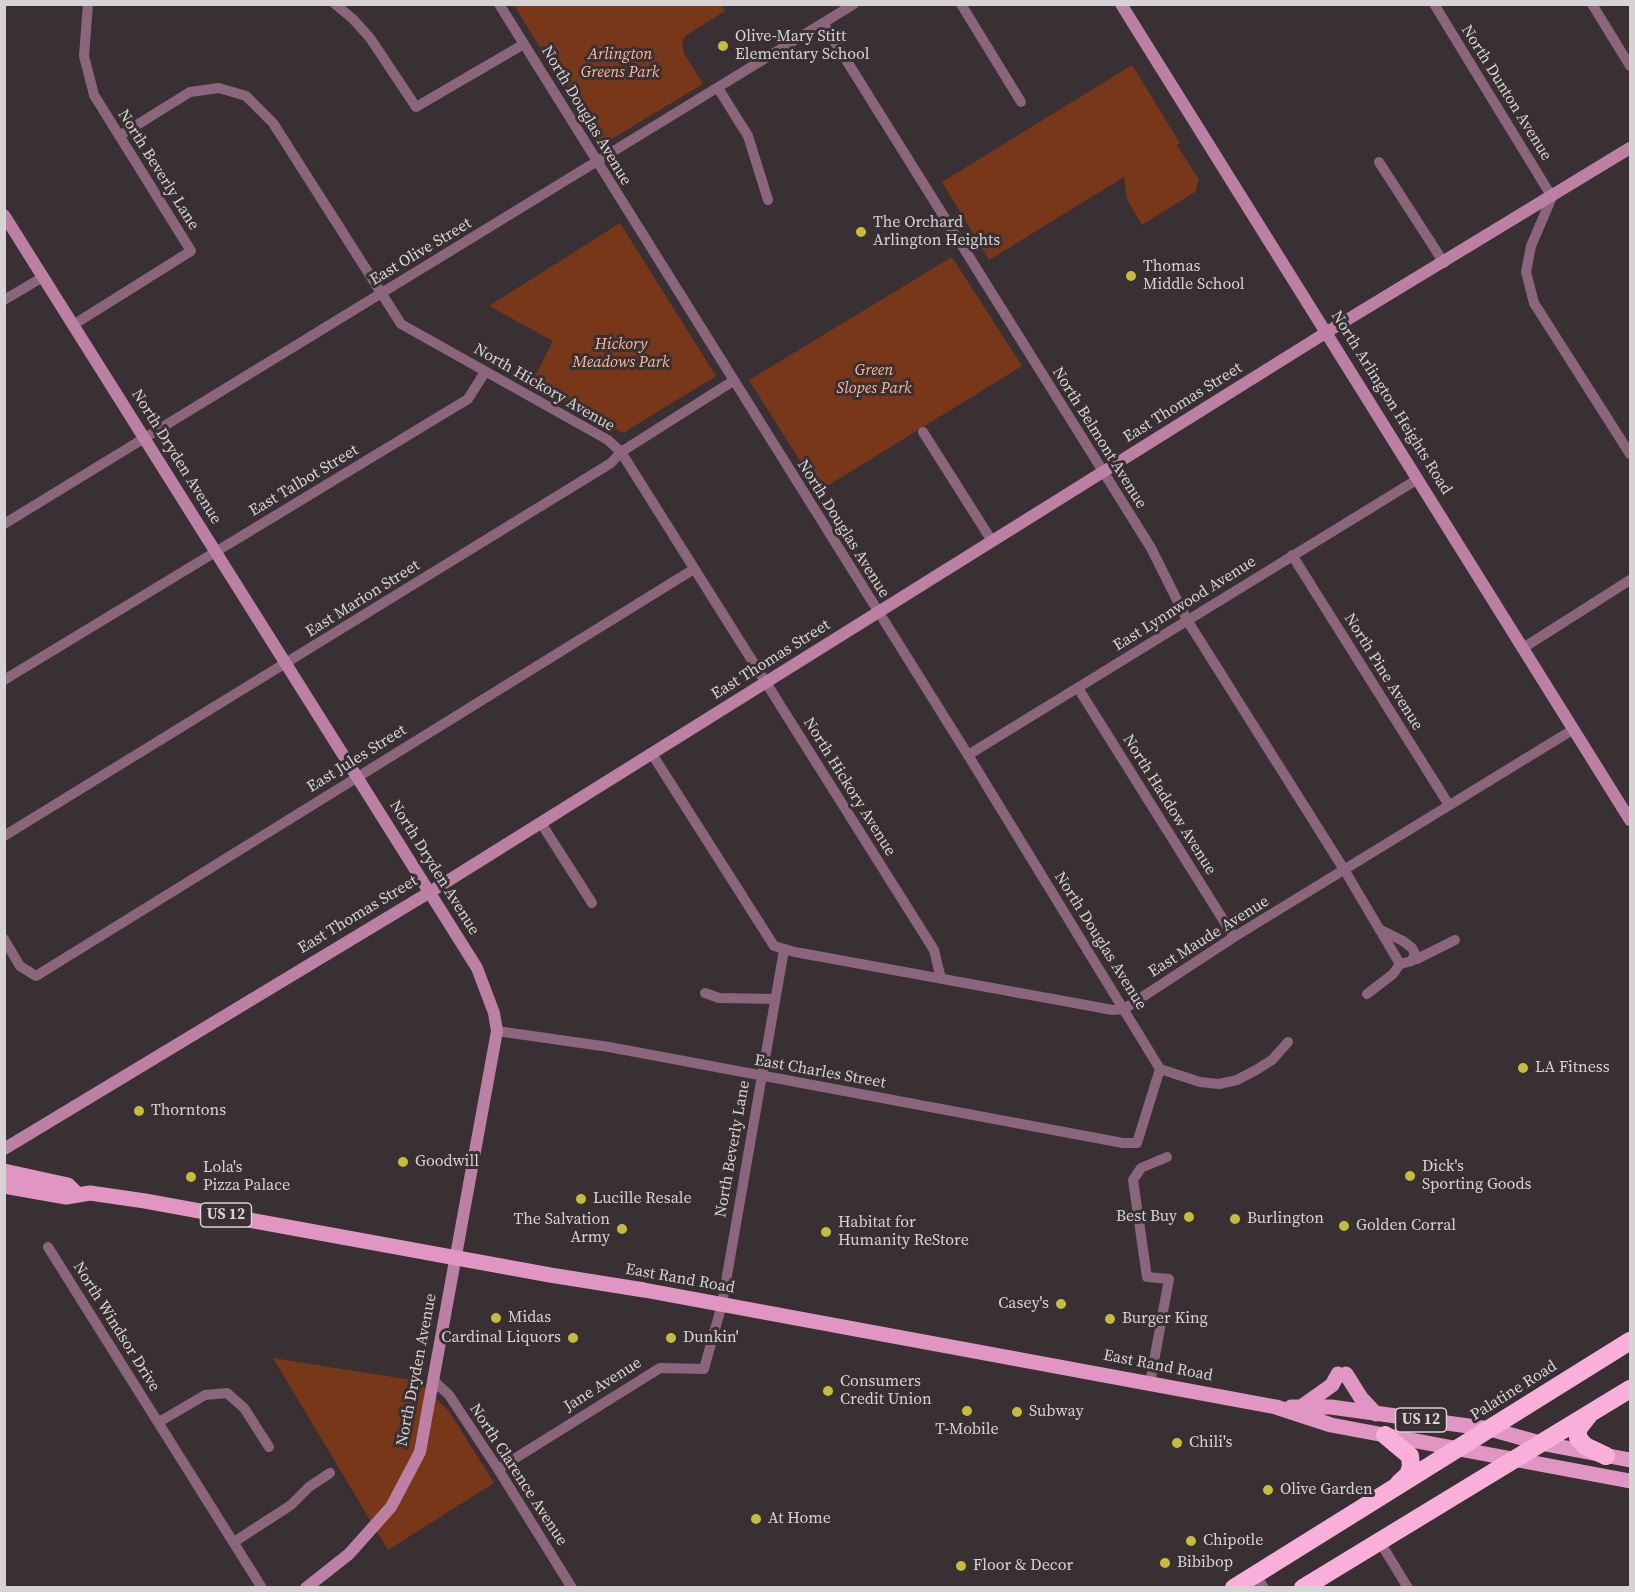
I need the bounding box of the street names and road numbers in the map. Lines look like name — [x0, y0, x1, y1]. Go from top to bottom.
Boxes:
street label: North Dunton Avenue — [1456, 22, 1556, 164]
street label: North Douglas Avenue — [537, 43, 635, 189]
street label: North Beverly Lane — [113, 106, 203, 234]
street label: East Olive Street — [367, 214, 475, 290]
street label: North Arlington Heights Road — [1326, 308, 1456, 498]
street label: North Hickory Avenue — [470, 340, 618, 436]
street label: East Thomas Street — [1120, 359, 1246, 447]
street label: North Belmont Avenue — [1048, 364, 1150, 512]
street label: North Dryden Avenue — [127, 386, 225, 528]
street label: East Talbot Street — [246, 441, 362, 521]
street label: North Douglas Avenue — [793, 456, 893, 602]
street label: East Lynnwood Avenue — [1110, 552, 1260, 656]
street label: East Marion Street — [302, 556, 424, 642]
street label: North Pine Avenue — [1339, 610, 1427, 734]
street label: East Thomas Street — [708, 616, 834, 704]
street label: North Hickory Avenue — [799, 714, 899, 860]
street label: East Jules Street — [304, 721, 410, 797]
street label: North Haddow Avenue — [1118, 731, 1220, 879]
street label: North Dryden Avenue — [385, 797, 483, 939]
street label: North Douglas Avenue — [1050, 868, 1150, 1014]
street label: East Thomas Street — [295, 872, 421, 958]
street label: East Maude Avenue — [1145, 892, 1273, 982]
street label: East Charles Street — [753, 1051, 887, 1093]
street label: North Beverly Lane — [712, 1079, 754, 1219]
road number: US 12 — [200, 1203, 252, 1227]
street label: North Windsor Drive — [68, 1259, 164, 1395]
street label: East Rand Road — [624, 1260, 736, 1298]
street label: North Dryden Avenue — [393, 1292, 441, 1448]
street label: East Rand Road — [1102, 1346, 1214, 1386]
street label: Jane Avenue — [561, 1354, 645, 1416]
street label: Palatine Road — [1467, 1357, 1561, 1425]
street label: North Clarence Avenue — [465, 1400, 571, 1550]
road number: US 12 — [1396, 1408, 1446, 1432]

